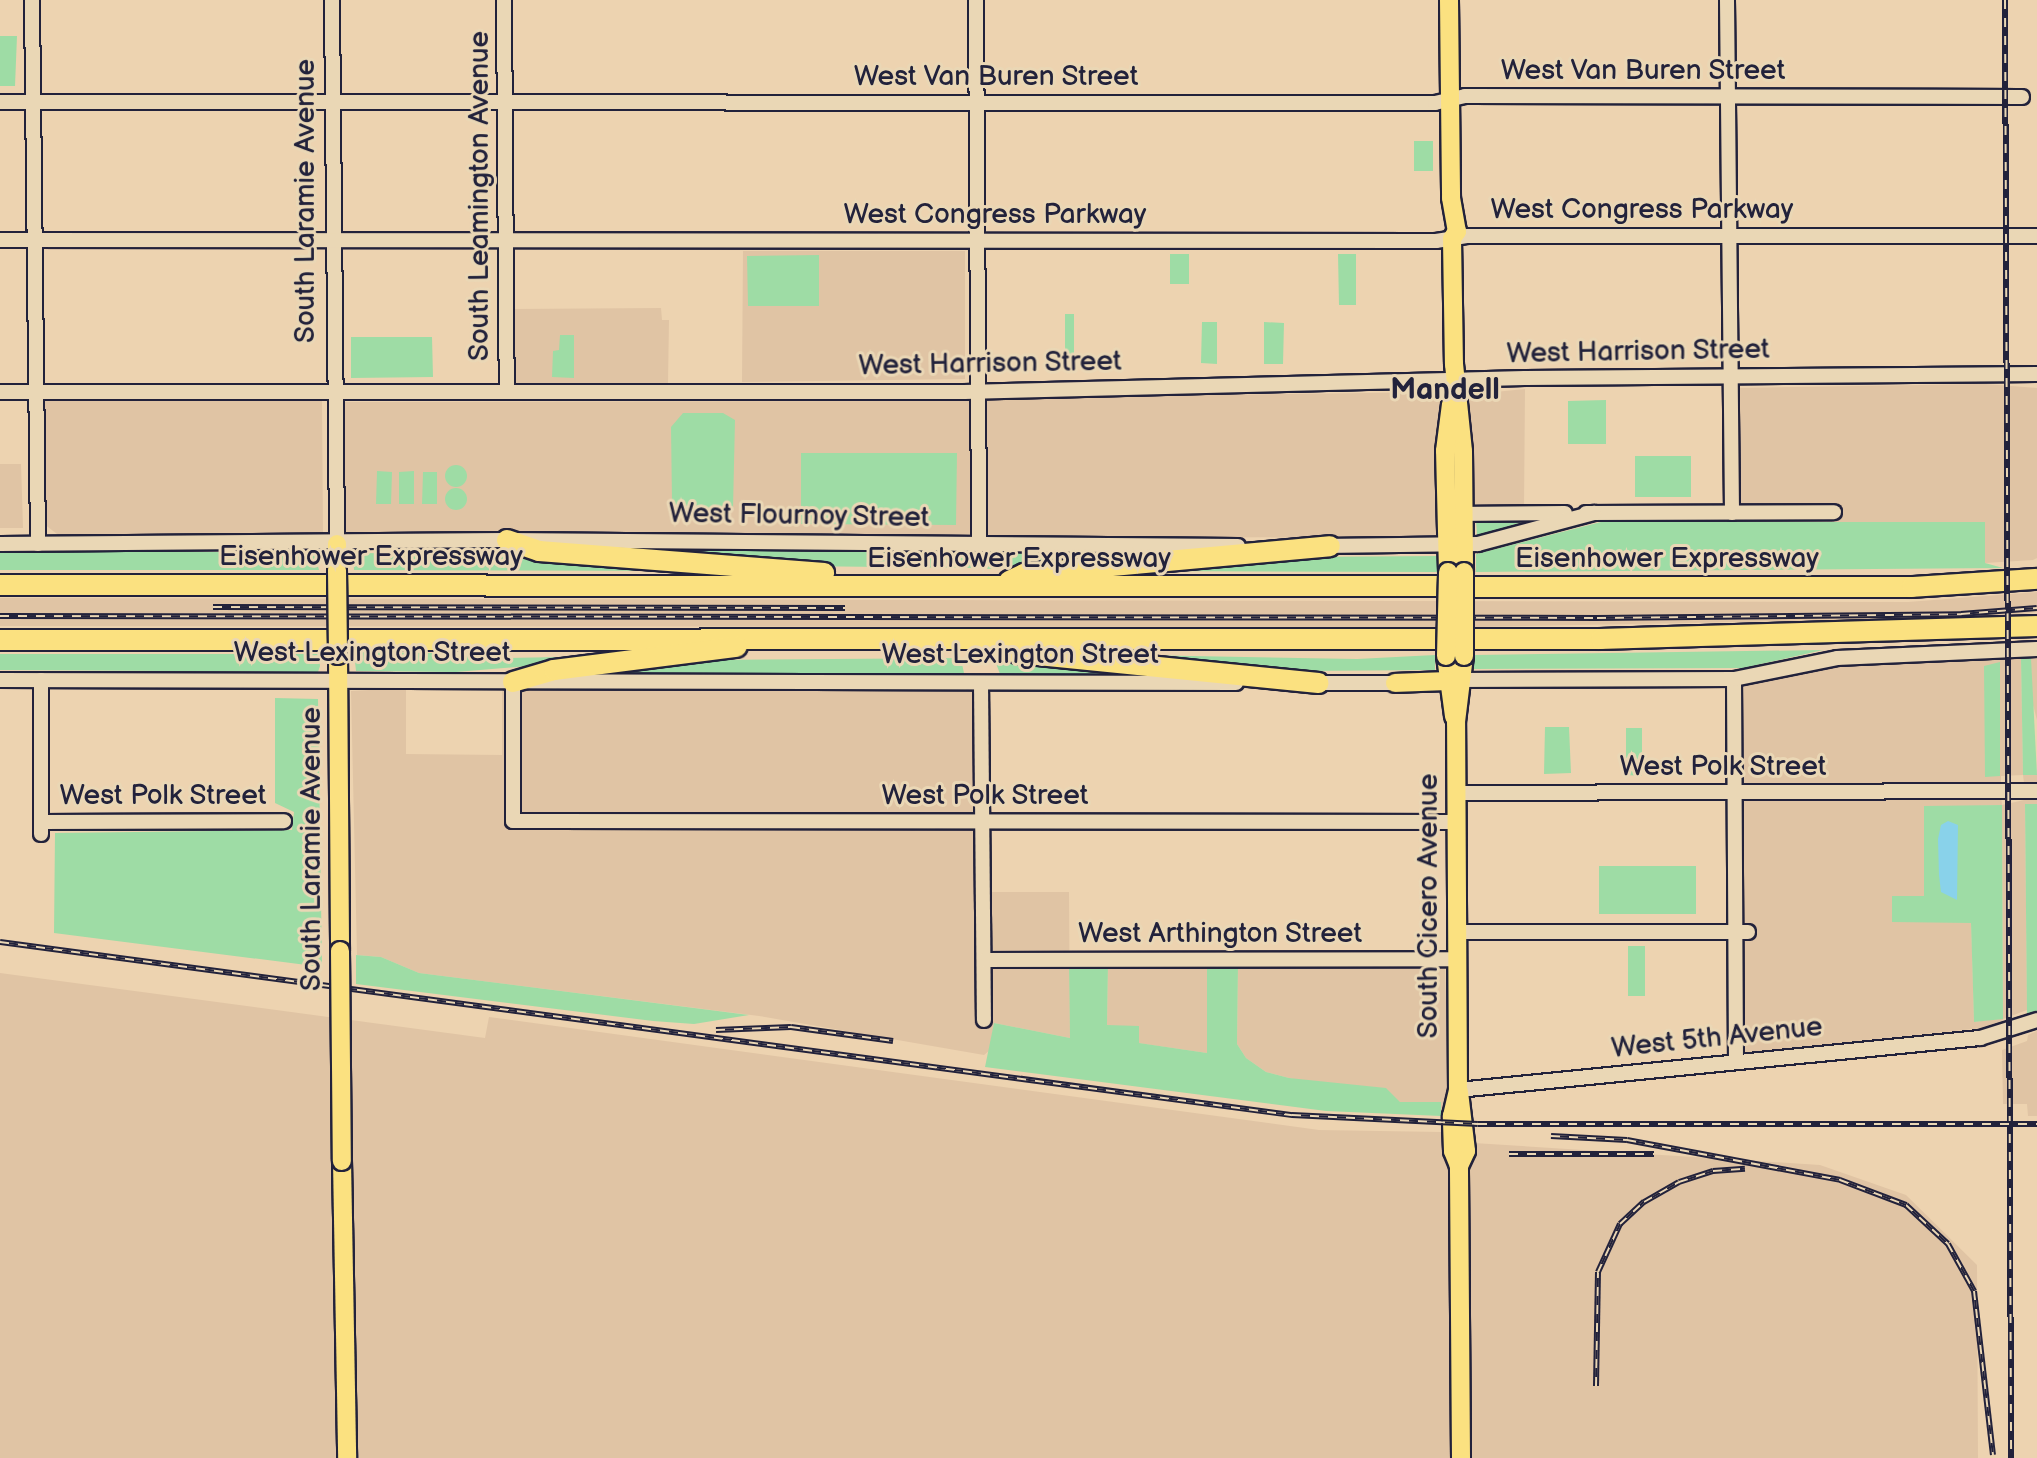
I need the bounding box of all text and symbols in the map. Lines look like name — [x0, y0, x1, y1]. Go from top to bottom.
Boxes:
street label: South Leamington Avenue — [463, 31, 497, 361]
street label: West Van Buren Street — [1500, 54, 1786, 88]
street label: South Laramie Avenue — [289, 59, 323, 343]
street label: West Van Buren Street — [853, 60, 1139, 94]
street label: West Congress Parkway — [1490, 193, 1794, 227]
street label: West Congress Parkway — [843, 198, 1147, 232]
street label: West Harrison Street — [1506, 333, 1770, 371]
street label: West Harrison Street — [858, 345, 1122, 383]
district label: Mandell — [1390, 372, 1500, 408]
street label: West Flournoy Street — [667, 497, 931, 535]
street label: Eisenhower Expressway — [219, 540, 523, 574]
street label: Eisenhower Expressway — [867, 542, 1171, 576]
street label: Eisenhower Expressway — [1515, 542, 1819, 576]
street label: West Lexington Street — [233, 636, 511, 670]
street label: West Lexington Street — [881, 638, 1159, 672]
street label: South Laramie Avenue — [295, 707, 329, 991]
street label: West Polk Street — [1619, 750, 1827, 784]
street label: South Cicero Avenue — [1412, 774, 1446, 1038]
street label: West Polk Street — [59, 779, 267, 813]
street label: West Polk Street — [881, 779, 1089, 813]
street label: West Arthington Street — [1078, 917, 1362, 951]
street label: West 5th Avenue — [1610, 1010, 1824, 1066]

